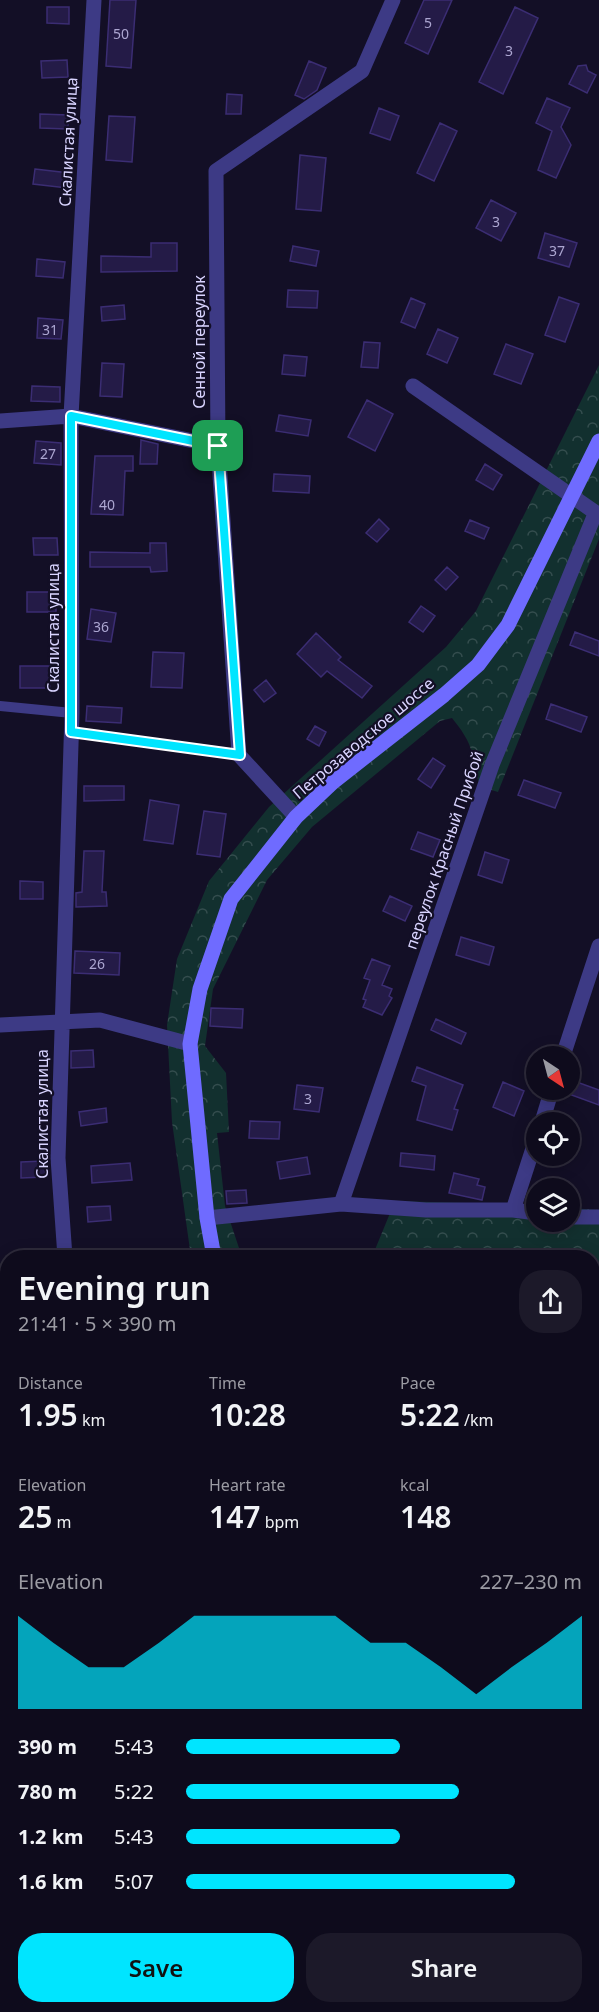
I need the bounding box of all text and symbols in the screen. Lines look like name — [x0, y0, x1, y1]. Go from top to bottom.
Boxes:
house number: 5 — [424, 13, 432, 32]
house number: 50 — [113, 24, 129, 43]
house number: 3 — [505, 41, 513, 60]
street label: Скалистая улица — [54, 77, 82, 207]
house number: 3 — [492, 212, 500, 231]
house number: 37 — [549, 241, 565, 260]
street label: Сенной переулок — [188, 275, 210, 409]
house number: 31 — [42, 320, 58, 339]
pin — [192, 420, 243, 471]
icon: arrive — [201, 429, 234, 462]
house number: 27 — [40, 444, 56, 463]
house number: 40 — [99, 495, 115, 514]
street label: Скалистая улица — [42, 563, 64, 693]
house number: 36 — [93, 617, 109, 636]
street label: Петрозаводское шоссе — [288, 672, 439, 804]
street label: переулок Красный Прибой — [400, 748, 488, 952]
house number: 26 — [89, 954, 105, 973]
north arrow — [526, 1046, 580, 1100]
map controls — [526, 1046, 580, 1232]
street label: Скалистая улица — [31, 1049, 53, 1179]
house number: 3 — [304, 1089, 312, 1108]
button: locate — [526, 1112, 580, 1166]
button: layers — [526, 1178, 580, 1232]
text: Evening run — [18, 1265, 211, 1310]
button: share — [519, 1270, 582, 1333]
text: 21:41 · 5 × 390 m — [18, 1310, 176, 1337]
text: Distance — [18, 1372, 83, 1394]
text: Time — [209, 1372, 246, 1394]
text: Pace — [400, 1372, 435, 1394]
text: 1.95 — [18, 1394, 78, 1435]
text: 10:28 — [209, 1394, 286, 1435]
text: 5:22 — [400, 1394, 460, 1435]
text: km — [78, 1409, 105, 1431]
text: /km — [460, 1409, 493, 1431]
text: Elevation — [18, 1474, 86, 1496]
text: Heart rate — [209, 1474, 285, 1496]
text: kcal — [400, 1474, 429, 1496]
text: 25 — [18, 1496, 52, 1537]
text: 147 — [209, 1496, 260, 1537]
text: 148 — [400, 1496, 451, 1537]
text: m — [52, 1511, 71, 1533]
text: bpm — [260, 1511, 299, 1533]
text: Elevation — [18, 1568, 103, 1595]
text: 227–230 m — [479, 1568, 582, 1595]
text: 390 m — [18, 1733, 77, 1760]
text: 5:43 — [114, 1733, 154, 1760]
text: 780 m — [18, 1778, 77, 1805]
text: 5:22 — [114, 1778, 154, 1805]
text: 1.2 km — [18, 1823, 84, 1850]
text: 5:43 — [114, 1823, 154, 1850]
text: 1.6 km — [18, 1868, 84, 1895]
text: 5:07 — [114, 1868, 154, 1895]
button: Save — [18, 1933, 294, 2002]
button: Share — [306, 1933, 582, 2002]

